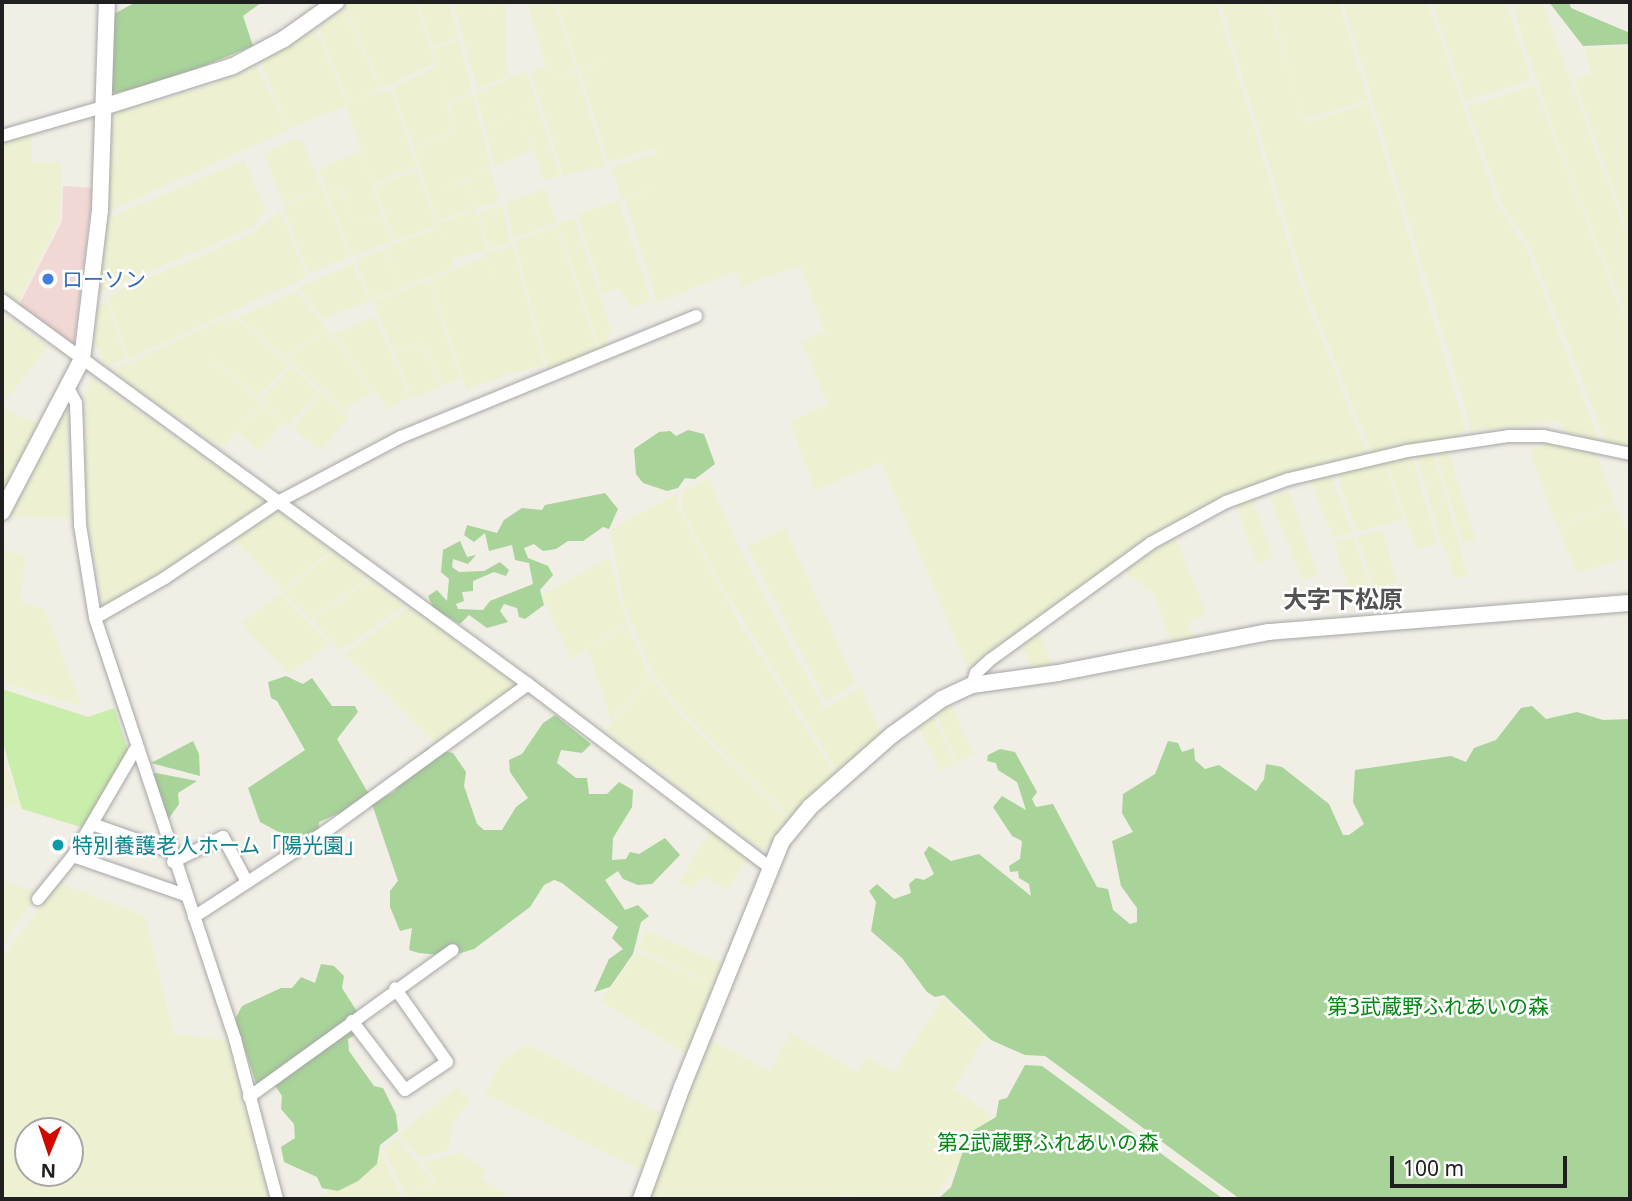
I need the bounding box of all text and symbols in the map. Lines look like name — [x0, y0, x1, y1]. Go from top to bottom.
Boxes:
place label: ローソン — [62, 266, 146, 292]
marker: ローソン — [40, 271, 56, 287]
district label: 大字下松原 — [1283, 585, 1403, 613]
place label: 特別養護老人ホーム「陽光園」 — [72, 832, 366, 858]
marker: 特別養護老人ホーム「陽光園」 — [50, 837, 66, 853]
park label: 第3武蔵野ふれあいの森 — [1327, 993, 1549, 1019]
north arrow — [14, 1117, 84, 1187]
park label: 第2武蔵野ふれあいの森 — [937, 1129, 1159, 1155]
scale bar — [1394, 1142, 1571, 1186]
text: 100 m — [1403, 1154, 1464, 1182]
text: N — [40, 1158, 57, 1184]

